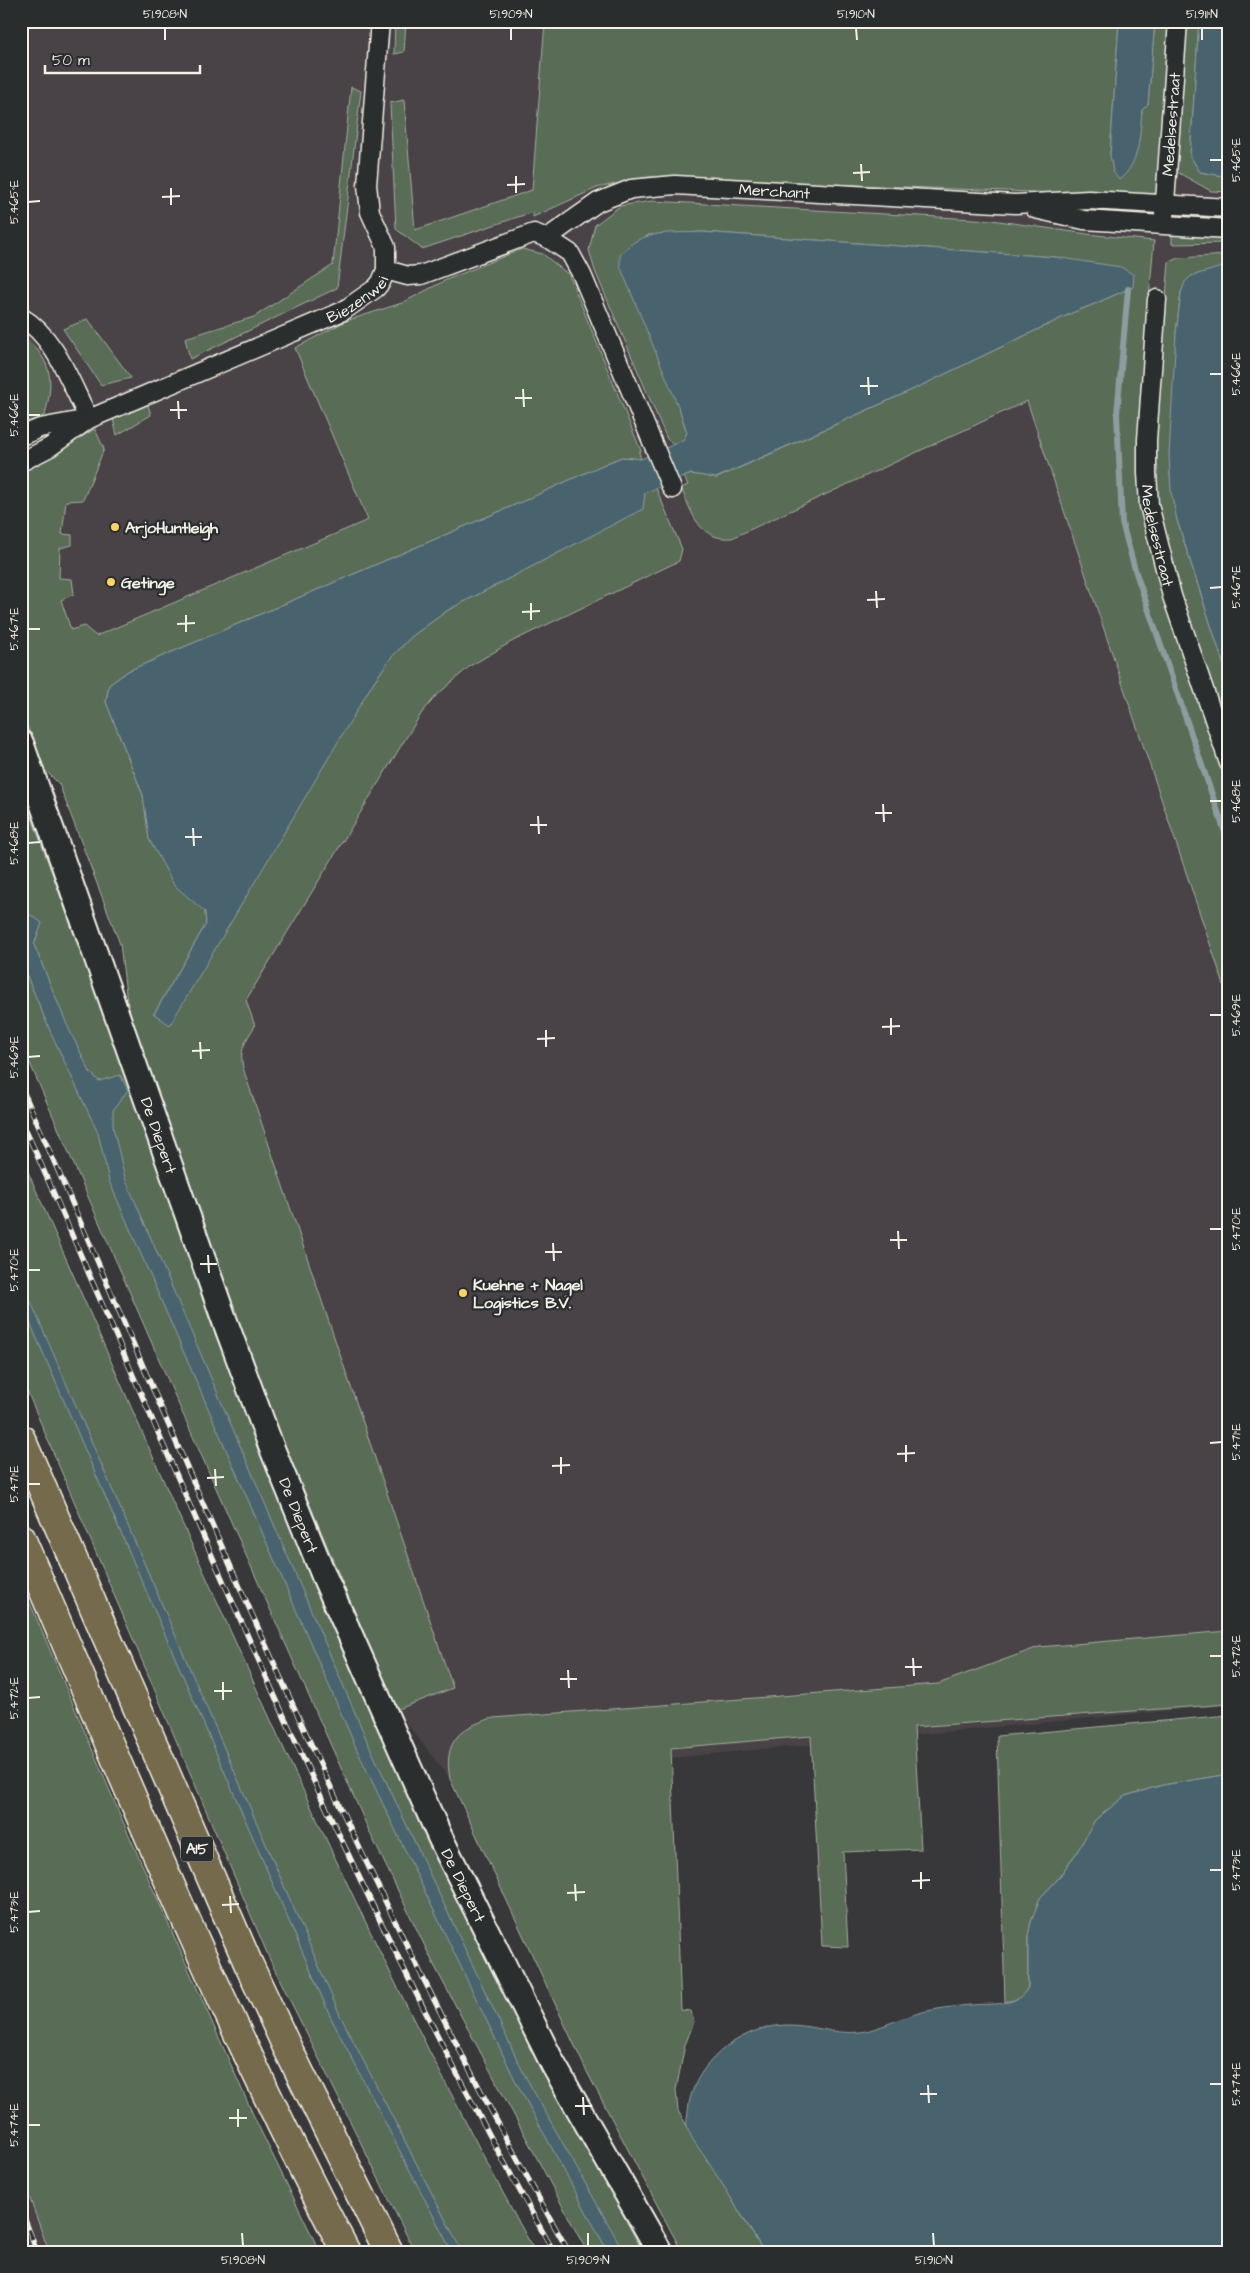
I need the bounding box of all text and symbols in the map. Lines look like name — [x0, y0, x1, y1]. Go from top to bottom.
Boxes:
text: 51.908°N — [143, 6, 188, 23]
text: 51.909°N — [489, 6, 533, 23]
text: 51.910°N — [837, 6, 875, 23]
text: 51.911°N — [1186, 6, 1218, 23]
scale bar — [45, 42, 200, 74]
text: 50 m — [52, 50, 90, 71]
street label: Medelsestraat — [1157, 71, 1186, 177]
text: 5.465°E — [1228, 138, 1245, 182]
street label: Merchant — [738, 179, 811, 205]
text: 5.465°E — [6, 180, 23, 224]
street label: Biezenwei — [323, 272, 395, 329]
text: 5.466°E — [1228, 352, 1245, 396]
text: 5.466°E — [6, 393, 23, 437]
street label: Medelsestraat — [1136, 484, 1179, 590]
place label: ArjoHuntleigh — [125, 517, 219, 541]
marker: ArjoHuntleigh — [109, 521, 121, 533]
text: 5.467°E — [1228, 566, 1245, 609]
place label: Getinge — [121, 572, 175, 596]
marker: Getinge — [105, 576, 117, 588]
text: 5.467°E — [6, 608, 23, 651]
text: 5.468°E — [1228, 779, 1245, 823]
text: 5.468°E — [6, 821, 23, 865]
text: 5.469°E — [1228, 994, 1245, 1036]
text: 5.469°E — [6, 1036, 23, 1078]
street label: De Diepert — [135, 1094, 182, 1177]
text: 5.470°E — [1228, 1207, 1245, 1251]
text: 5.470°E — [6, 1248, 23, 1292]
place label: Kuehne + Nagel Logistics B.V. — [473, 1274, 583, 1316]
marker: Kuehne + Nagel Logistics B.V. — [457, 1287, 469, 1299]
text: 5.471°E — [1228, 1423, 1245, 1461]
text: 5.471°E — [6, 1465, 23, 1503]
street label: De Diepert — [273, 1475, 324, 1557]
text: 5.472°E — [1228, 1635, 1245, 1677]
text: 5.472°E — [6, 1677, 23, 1719]
road number: A15 — [181, 1836, 213, 1862]
street label: De Diepert — [435, 1845, 491, 1927]
text: 5.473°E — [1228, 1849, 1245, 1891]
text: 5.473°E — [6, 1891, 23, 1933]
text: 5.474°E — [1228, 2062, 1245, 2106]
text: 5.474°E — [6, 2103, 23, 2147]
text: 51.908°N — [221, 2252, 266, 2269]
text: 51.909°N — [566, 2252, 610, 2269]
text: 51.910°N — [915, 2252, 953, 2269]

